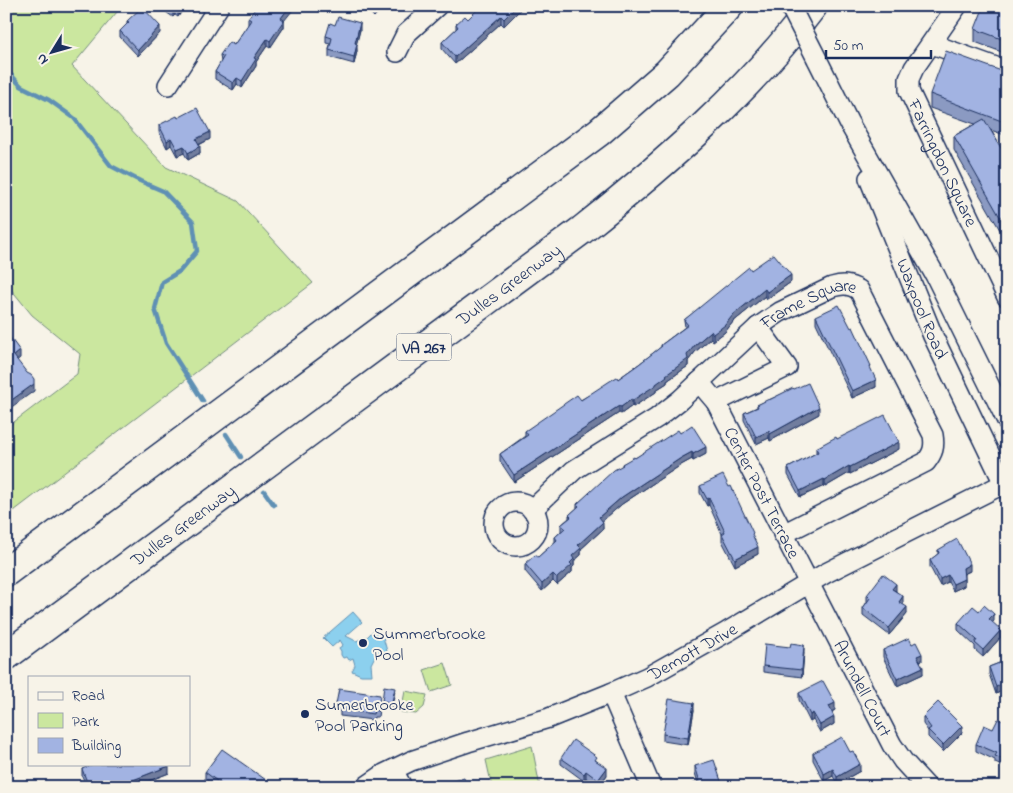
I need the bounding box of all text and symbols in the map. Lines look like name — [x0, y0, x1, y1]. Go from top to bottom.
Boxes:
north arrow — [28, 28, 78, 78]
scale bar — [826, 28, 930, 60]
text: 50 m — [833, 35, 864, 57]
text: N — [32, 49, 54, 69]
street label: Farringdon Square — [899, 95, 983, 233]
street label: Dulles Greenway — [451, 238, 568, 334]
street label: Waxpool Road — [888, 255, 953, 364]
street label: Frame Square — [755, 274, 861, 337]
road number: VA 267 — [396, 334, 452, 361]
street label: Center Post Terrace — [716, 423, 806, 565]
street label: Dulles Greenway — [125, 479, 242, 575]
street label: Demott Drive — [643, 617, 744, 689]
place label: Summerbrooke Pool — [373, 622, 487, 669]
street label: Arundell Court — [825, 636, 897, 742]
marker: Summerbrooke Pool — [357, 637, 369, 649]
legend — [28, 676, 190, 766]
text: Road — [72, 685, 105, 707]
place label: Sumerbrooke Pool Parking — [315, 693, 415, 741]
marker: Sumerbrooke Pool Parking — [299, 708, 311, 720]
text: Park — [72, 711, 100, 733]
text: Building — [71, 735, 121, 758]

